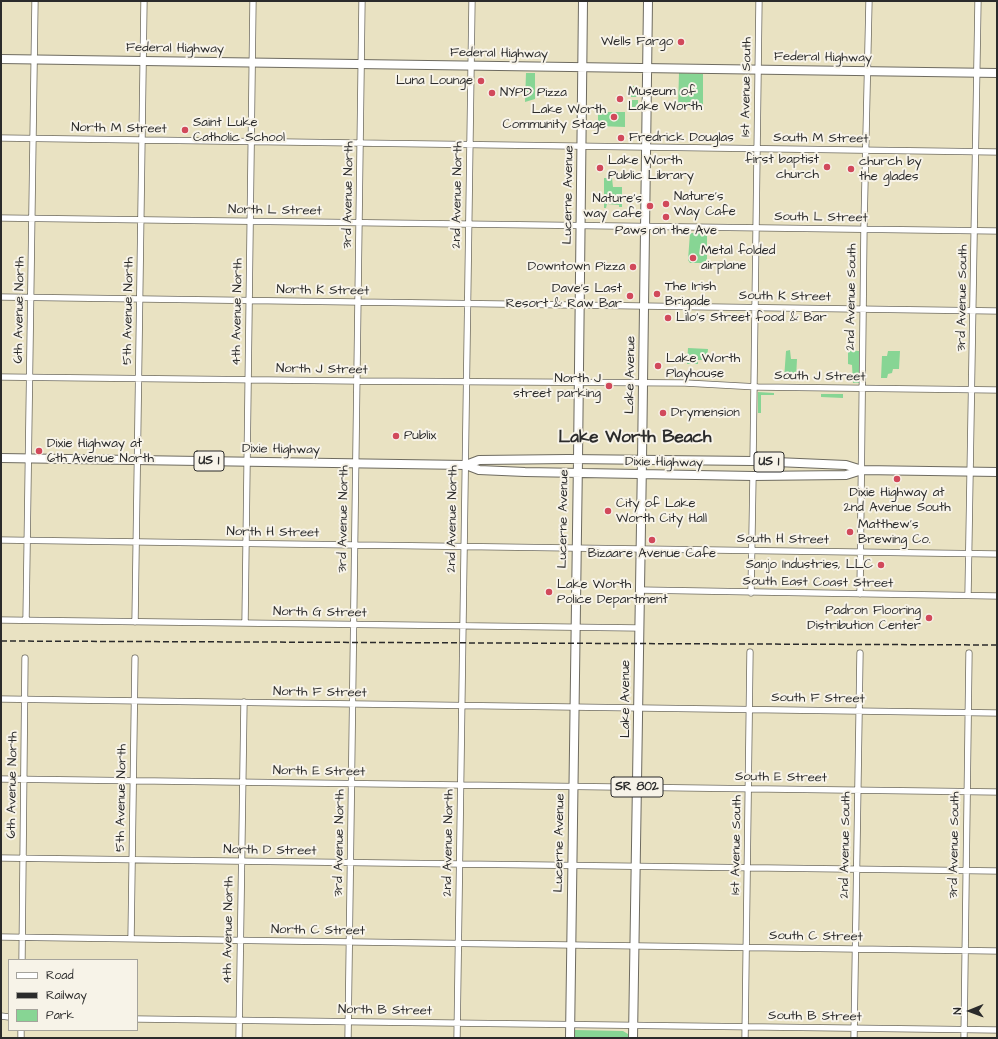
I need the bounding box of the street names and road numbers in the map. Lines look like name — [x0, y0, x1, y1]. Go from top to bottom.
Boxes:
street label: 1st Avenue South — [738, 37, 756, 137]
street label: Federal Highway — [126, 40, 224, 58]
street label: Federal Highway — [450, 45, 548, 63]
street label: Federal Highway — [774, 49, 872, 67]
street label: North M Street — [71, 120, 167, 138]
street label: South M Street — [773, 130, 869, 148]
street label: 3rd Avenue North — [340, 141, 358, 249]
street label: 2nd Avenue North — [449, 141, 467, 249]
street label: Lucerne Avenue — [560, 145, 578, 245]
street label: North L Street — [228, 202, 322, 220]
street label: South L Street — [774, 209, 868, 227]
street label: 2nd Avenue South — [843, 243, 861, 351]
street label: 3rd Avenue South — [954, 244, 972, 352]
street label: 6th Avenue North — [11, 256, 29, 364]
street label: 5th Avenue North — [120, 257, 138, 365]
street label: 4th Avenue North — [229, 258, 247, 366]
street label: North K Street — [277, 282, 369, 300]
street label: South K Street — [739, 288, 831, 306]
street label: Lake Avenue — [623, 336, 639, 414]
street label: North J Street — [276, 361, 368, 379]
street label: South J Street — [774, 368, 866, 386]
street label: Dixie Highway — [242, 442, 320, 458]
road number: US 1 — [194, 451, 224, 471]
road number: US 1 — [754, 452, 784, 472]
street label: Dixie Highway — [625, 455, 703, 471]
street label: 3rd Avenue North — [335, 465, 353, 573]
street label: 2nd Avenue North — [444, 465, 462, 573]
street label: Lucerne Avenue — [555, 469, 573, 569]
street label: North H Street — [227, 524, 319, 542]
street label: South H Street — [737, 531, 829, 549]
street label: South East Coast Street — [743, 574, 893, 592]
street label: North G Street — [273, 604, 367, 622]
street label: Lake Avenue — [618, 660, 634, 738]
street label: North F Street — [273, 684, 367, 702]
street label: South F Street — [771, 690, 865, 708]
street label: 6th Avenue North — [4, 731, 22, 839]
street label: 5th Avenue North — [113, 744, 131, 852]
street label: North E Street — [273, 763, 365, 781]
street label: South E Street — [735, 769, 827, 787]
road number: SR 802 — [611, 777, 663, 797]
street label: 3rd Avenue North — [331, 789, 349, 897]
street label: 2nd Avenue North — [440, 789, 458, 897]
street label: 2nd Avenue South — [837, 791, 855, 899]
street label: 3rd Avenue South — [946, 791, 964, 899]
street label: Lucerne Avenue — [551, 793, 569, 893]
street label: 1st Avenue South — [728, 795, 746, 895]
street label: North D Street — [223, 842, 317, 860]
street label: 4th Avenue North — [220, 876, 238, 984]
street label: North C Street — [271, 922, 365, 940]
street label: South C Street — [769, 928, 863, 946]
street label: North B Street — [338, 1002, 432, 1020]
street label: South B Street — [768, 1008, 862, 1026]

